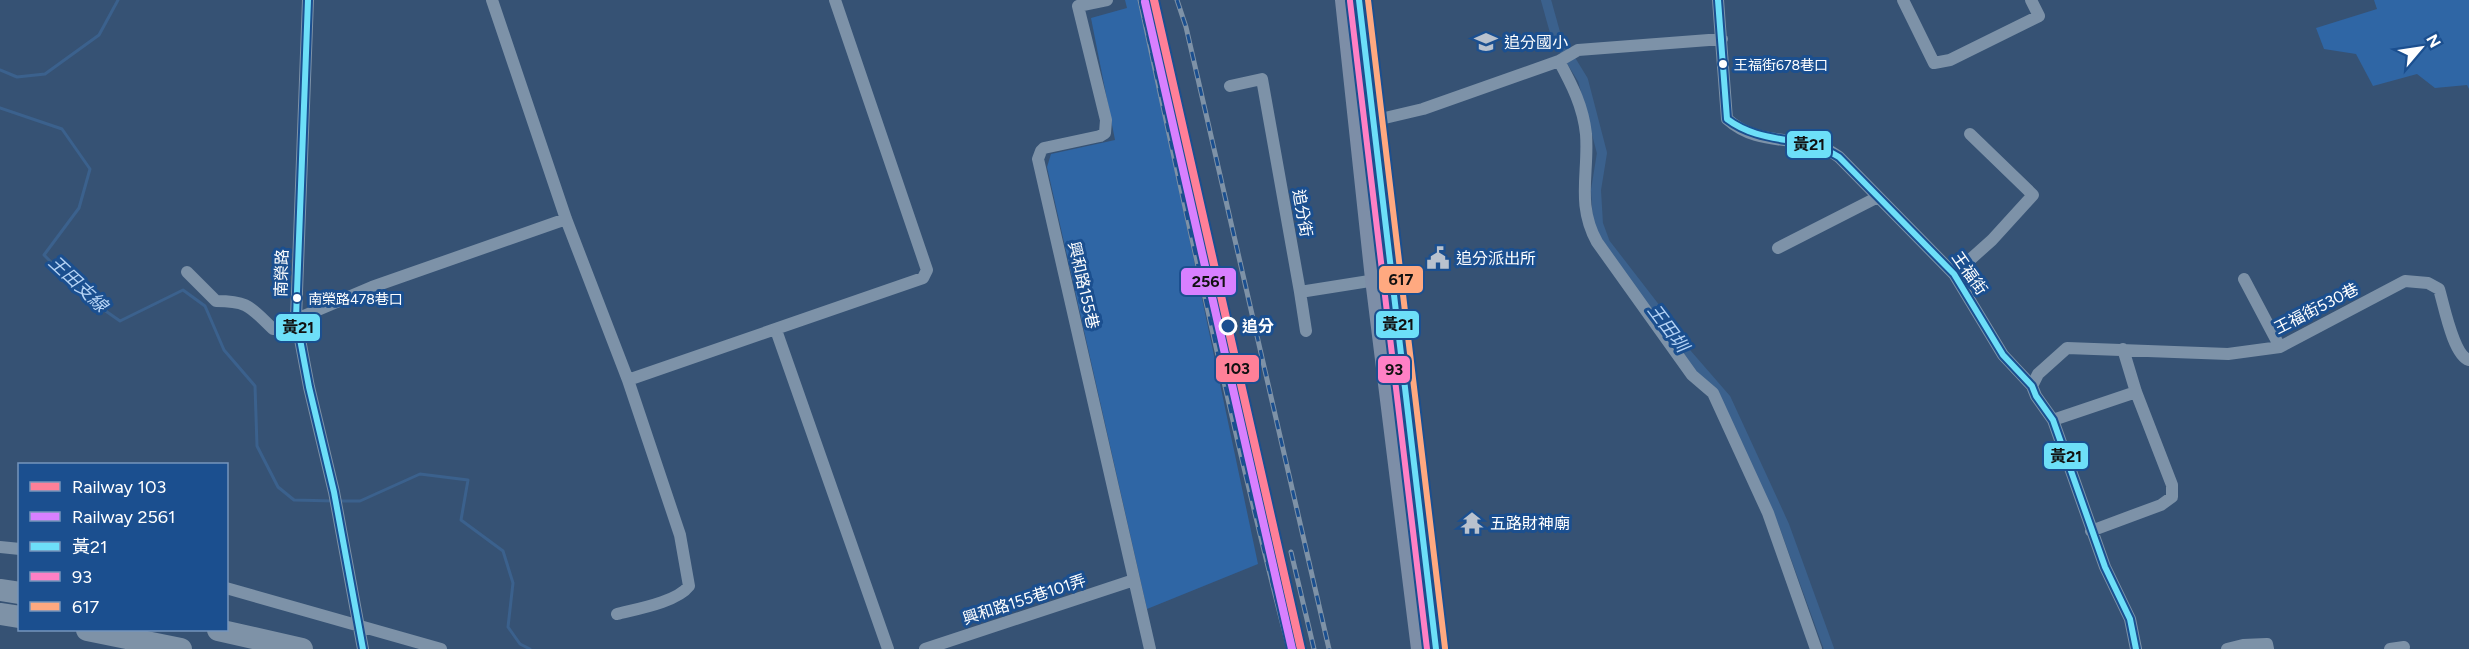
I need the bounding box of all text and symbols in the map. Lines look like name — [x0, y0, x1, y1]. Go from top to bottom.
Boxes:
north arrow — [2391, 18, 2451, 78]
school or university icon: 追分國小 — [1473, 29, 1499, 55]
text: N — [2422, 31, 2445, 51]
place label: 追分國小 — [1504, 33, 1568, 52]
place label: 王福街678巷口 — [1734, 57, 1828, 74]
marker: 王福街678巷口 — [1717, 58, 1729, 70]
line badge: 黃21 — [1786, 130, 1832, 159]
text: 黃21 — [1793, 135, 1825, 154]
street label: 追分街 — [1289, 188, 1316, 238]
street label: 興和路155巷 — [1064, 240, 1103, 331]
public building icon: 追分派出所 — [1425, 245, 1451, 271]
street label: 王福街 — [1948, 248, 1991, 298]
street label: 南榮路 — [271, 249, 292, 297]
place label: 追分派出所 — [1456, 249, 1536, 268]
water label: 王田支線 — [44, 251, 113, 318]
line badge: 617 — [1378, 265, 1424, 294]
line badge: 2561 — [1180, 267, 1237, 296]
text: 617 — [1389, 270, 1414, 289]
text: 2561 — [1192, 272, 1226, 291]
street label: 王福街530巷 — [2271, 279, 2362, 338]
place label: 南榮路478巷口 — [308, 291, 403, 308]
marker: 南榮路478巷口 — [291, 292, 303, 304]
water label: 王田圳 — [1643, 300, 1695, 359]
line badge: 黃21 — [1375, 310, 1420, 339]
line badge: 黃21 — [275, 313, 321, 342]
text: 黃21 — [1382, 315, 1414, 334]
marker: 追分 — [1219, 317, 1237, 335]
place label: 追分 — [1242, 317, 1274, 336]
text: 黃21 — [282, 318, 314, 337]
line badge: 103 — [1215, 354, 1260, 383]
line badge: 93 — [1377, 355, 1411, 384]
text: 103 — [1224, 359, 1250, 378]
text: 93 — [1385, 360, 1403, 379]
line badge: 黃21 — [2043, 442, 2089, 470]
text: 黃21 — [2050, 447, 2082, 466]
legend — [18, 463, 228, 631]
text: Railway 103 — [72, 476, 166, 498]
text: Railway 2561 — [72, 506, 175, 528]
temple icon: 五路財神廟 — [1459, 510, 1485, 536]
place label: 五路財神廟 — [1490, 514, 1570, 533]
text: 黃21 — [72, 536, 108, 558]
text: 93 — [72, 566, 92, 588]
street label: 興和路155巷101弄 — [960, 571, 1088, 628]
text: 617 — [72, 596, 100, 618]

